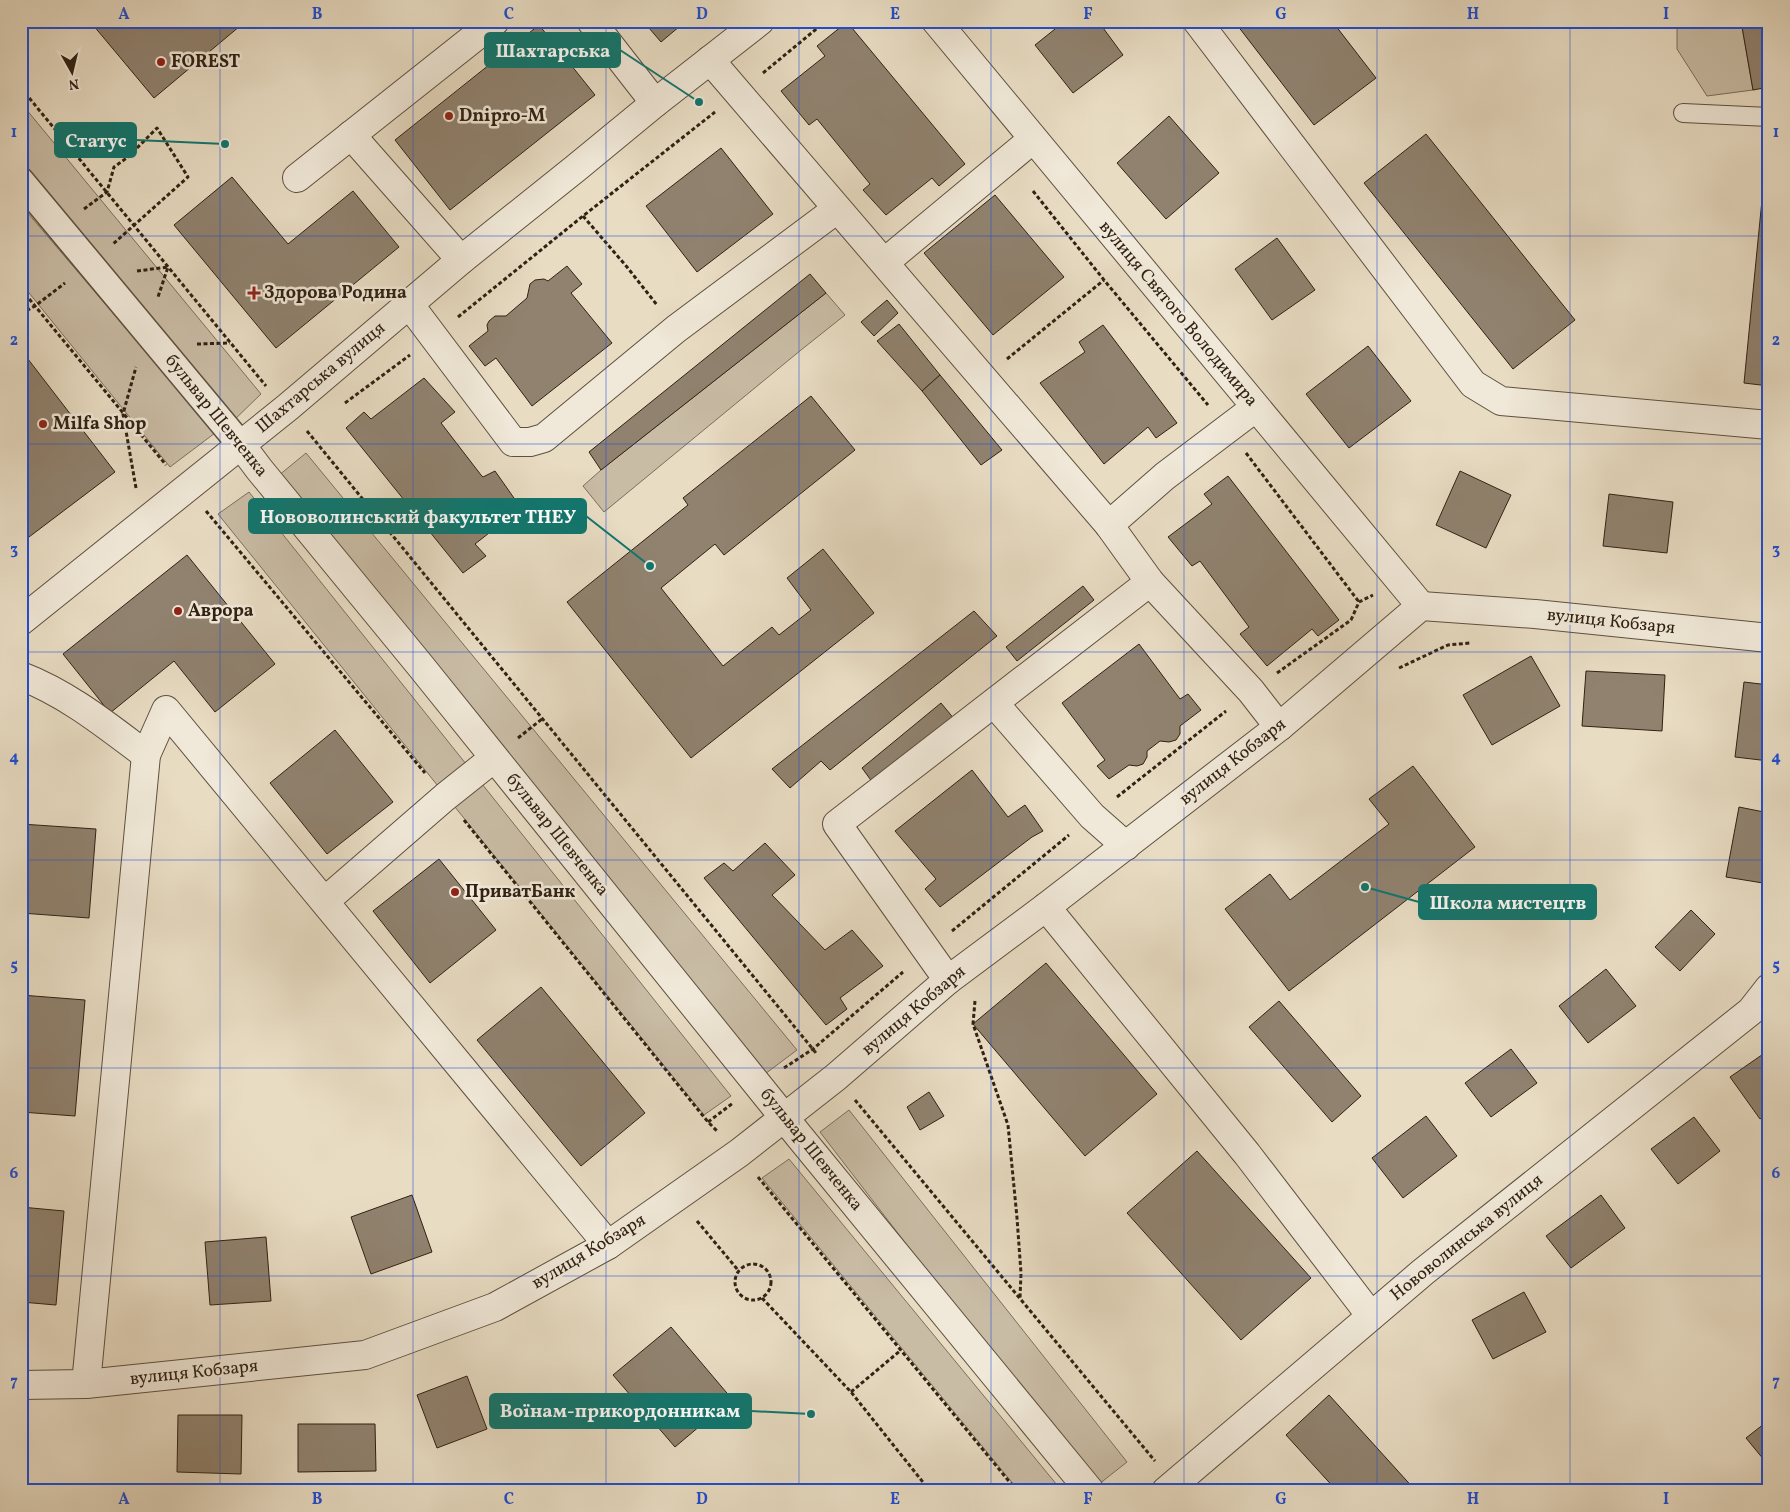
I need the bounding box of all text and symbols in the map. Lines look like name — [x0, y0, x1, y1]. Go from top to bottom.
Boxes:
text: A — [118, 4, 130, 26]
text: B — [312, 4, 323, 26]
text: C — [504, 4, 514, 26]
text: D — [696, 4, 708, 26]
text: E — [890, 4, 900, 26]
text: F — [1083, 4, 1093, 26]
text: G — [1275, 4, 1287, 26]
text: H — [1467, 4, 1479, 26]
text: I — [1663, 4, 1669, 26]
callout: Шахтарська — [485, 33, 620, 67]
text: Шахтарська — [496, 39, 610, 65]
north arrow — [48, 48, 98, 98]
place label: FOREST — [171, 50, 240, 75]
marker: FOREST — [155, 56, 167, 68]
text: N — [67, 73, 80, 94]
place label: Dnipro-M — [459, 104, 545, 129]
marker: Dnipro-M — [443, 110, 455, 122]
text: 1 — [11, 122, 17, 144]
text: 1 — [1773, 122, 1779, 144]
callout: Статус — [55, 123, 136, 157]
text: Статус — [65, 129, 127, 155]
street label: вулиця Святого Володимира — [1093, 216, 1263, 412]
place label: Здорова Родина — [264, 281, 407, 306]
marker: Здорова Родина — [248, 287, 260, 299]
street label: Шахтарська вулиця — [251, 316, 391, 440]
text: 2 — [10, 330, 18, 352]
text: 2 — [1772, 330, 1780, 352]
street label: бульвар Шевченка — [159, 349, 273, 483]
place label: Milfa Shop — [53, 412, 146, 437]
marker: Milfa Shop — [37, 418, 49, 430]
callout: Нововолинський факультет ТНЕУ — [249, 499, 586, 533]
text: Нововолинський факультет ТНЕУ — [260, 505, 576, 531]
text: 3 — [10, 539, 18, 561]
text: 3 — [1772, 539, 1780, 561]
place label: Аврора — [188, 599, 254, 624]
street label: вулиця Кобзаря — [1546, 603, 1676, 641]
marker: Аврора — [172, 605, 184, 617]
street label: вулиця Кобзаря — [1175, 712, 1291, 812]
text: 4 — [9, 747, 19, 769]
text: 4 — [1771, 747, 1781, 769]
street label: бульвар Шевченка — [500, 768, 614, 902]
place label: ПриватБанк — [465, 880, 576, 905]
callout: Школа мистецтв — [1419, 885, 1596, 919]
marker: ПриватБанк — [449, 886, 461, 898]
text: Школа мистецтв — [1430, 891, 1586, 917]
text: 5 — [10, 955, 18, 977]
text: 5 — [1772, 955, 1780, 977]
street label: вулиця Кобзаря — [857, 960, 971, 1062]
street label: бульвар Шевченка — [754, 1083, 868, 1217]
text: 6 — [10, 1163, 19, 1185]
text: 6 — [1772, 1163, 1781, 1185]
street label: Нововолинська вулиця — [1385, 1168, 1549, 1308]
street label: вулиця Кобзаря — [527, 1208, 651, 1296]
street label: вулиця Кобзаря — [129, 1354, 259, 1392]
text: 7 — [10, 1371, 18, 1393]
text: 7 — [1772, 1371, 1780, 1393]
callout: Воїнам-прикордонникам — [490, 1394, 751, 1428]
text: Воїнам-прикордонникам — [500, 1399, 740, 1425]
text: A — [118, 1489, 130, 1511]
text: B — [312, 1489, 323, 1511]
text: C — [504, 1489, 514, 1511]
text: D — [696, 1489, 708, 1511]
text: E — [890, 1489, 900, 1511]
text: F — [1083, 1489, 1093, 1511]
text: G — [1275, 1489, 1287, 1511]
text: H — [1467, 1489, 1479, 1511]
text: I — [1663, 1489, 1669, 1511]

